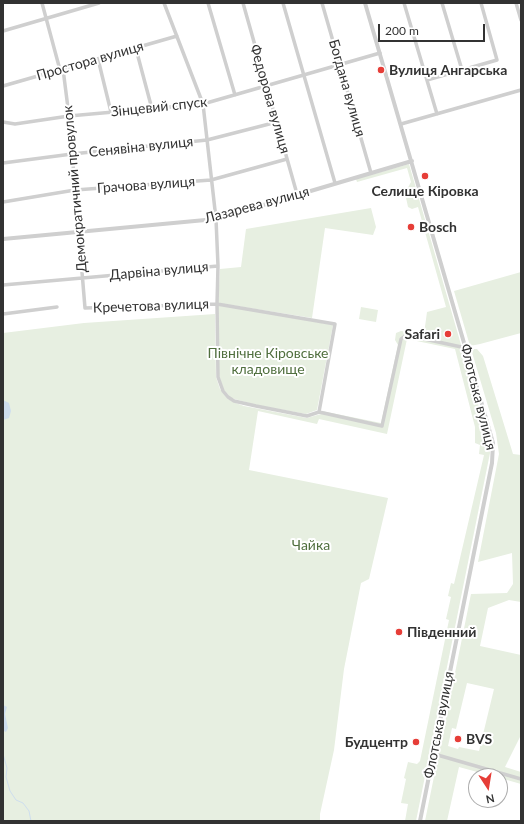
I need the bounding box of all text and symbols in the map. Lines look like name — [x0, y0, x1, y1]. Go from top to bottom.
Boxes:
scale bar — [380, 16, 487, 42]
text: 200 m — [385, 23, 419, 38]
street label: Богдана вулиця — [325, 37, 369, 139]
street label: Простора вулиця — [34, 38, 146, 84]
street label: Федорова вулиця — [246, 42, 294, 156]
place label: Вулиця Ангарська — [389, 62, 507, 78]
marker: Вулиця Ангарська — [376, 65, 386, 75]
street label: Зінцевий спуск — [110, 94, 208, 120]
street label: Демократичний провулок — [59, 105, 91, 273]
street label: Сенявіна вулиця — [88, 133, 194, 161]
marker: Селище Кіровка — [420, 171, 430, 181]
street label: Грачова вулиця — [96, 173, 196, 197]
street label: Лазарева вулиця — [203, 183, 311, 227]
place label: Селище Кіровка — [371, 183, 479, 199]
place label: Bosch — [419, 219, 457, 235]
marker: Bosch — [406, 222, 416, 232]
street label: Дарвіна вулиця — [109, 258, 209, 284]
street label: Кречетова вулиця — [93, 296, 209, 316]
place label: Safari — [405, 326, 440, 342]
marker: Safari — [443, 329, 453, 339]
street label: Флотська вулиця — [457, 342, 499, 452]
park label: Північне Кіровське кладовище — [208, 345, 328, 378]
park label: Чайка — [292, 537, 330, 553]
place label: Південний — [407, 624, 476, 640]
marker: Південний — [394, 627, 404, 637]
street label: Флотська вулиця — [420, 670, 458, 780]
place label: BVS — [466, 731, 492, 747]
place label: Будцентр — [345, 734, 408, 750]
marker: BVS — [453, 734, 463, 744]
marker: Будцентр — [411, 737, 421, 747]
north arrow — [468, 768, 508, 808]
text: N — [485, 792, 496, 806]

